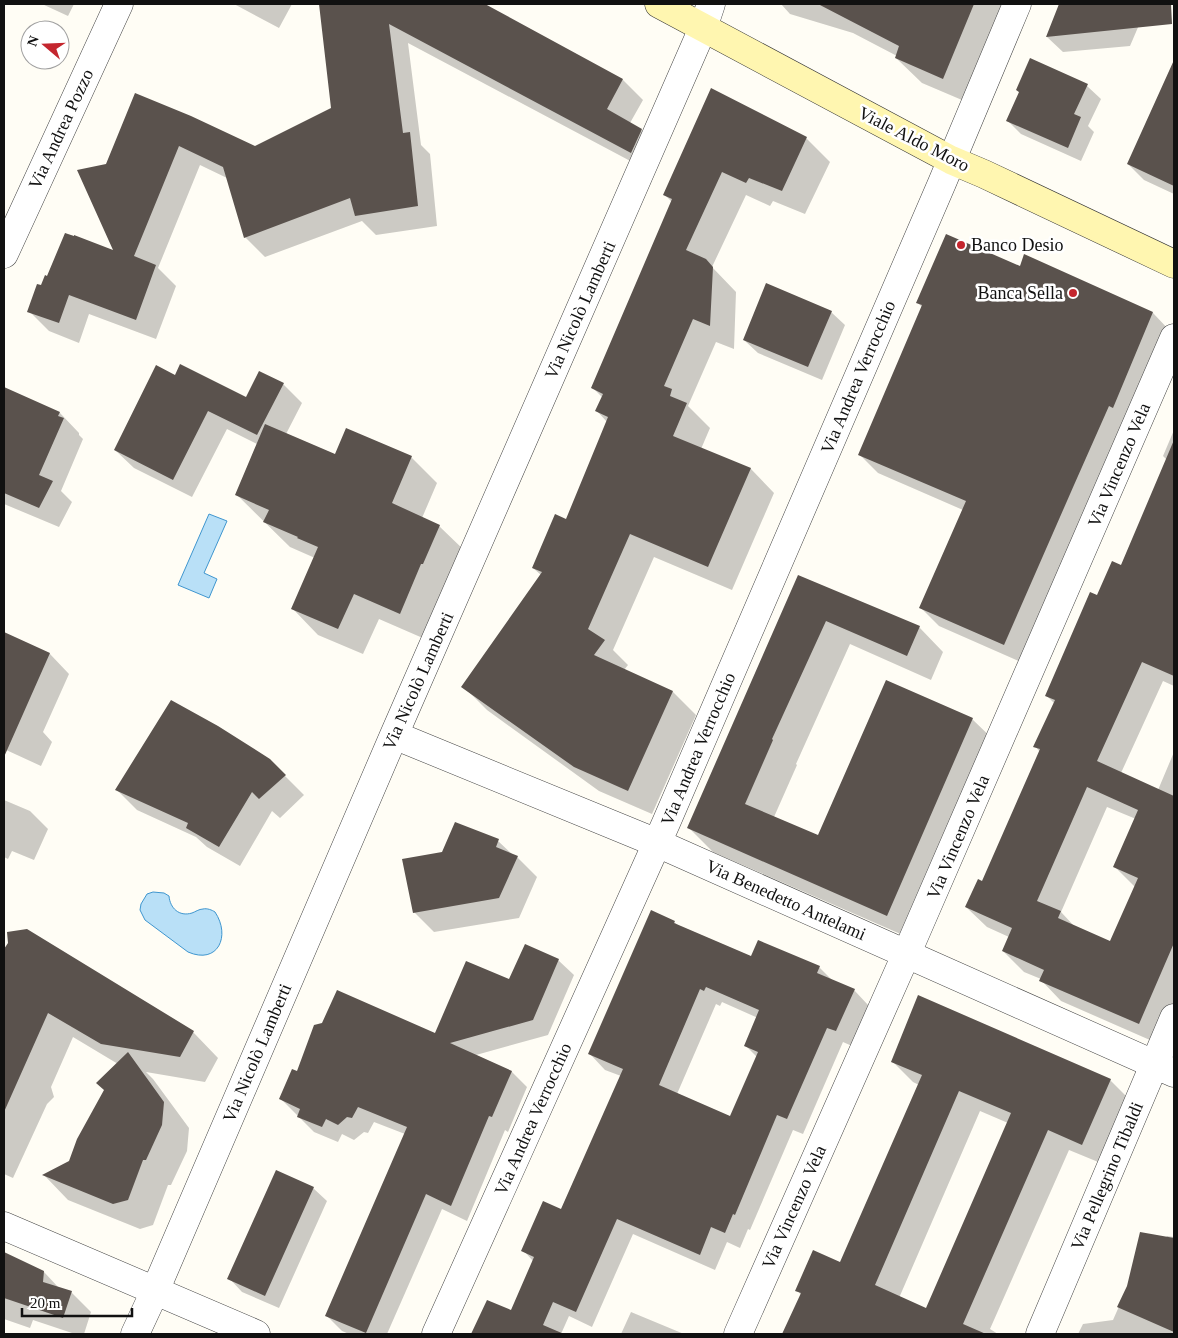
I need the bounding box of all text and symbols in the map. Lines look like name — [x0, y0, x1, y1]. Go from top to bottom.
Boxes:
north arrow — [20, 20, 70, 70]
text: N — [24, 34, 42, 48]
street label: Via Andrea Pozzo — [24, 66, 98, 192]
street label: Viale Aldo Moro — [855, 102, 973, 176]
place label: Banco Desio — [971, 235, 1063, 255]
street label: Via Nicolò Lamberti — [541, 238, 619, 382]
marker: Banco Desio — [955, 239, 967, 251]
place label: Banca Sella — [978, 283, 1063, 303]
marker: Banca Sella — [1067, 287, 1079, 299]
street label: Via Andrea Verrocchio — [817, 297, 899, 457]
street label: Via Vincenzo Vela — [1084, 400, 1154, 530]
street label: Via Nicolò Lamberti — [379, 609, 457, 753]
street label: Via Andrea Verrocchio — [657, 669, 739, 829]
street label: Via Vincenzo Vela — [923, 772, 993, 902]
street label: Via Benedetto Antelami — [703, 856, 869, 944]
street label: Via Nicolò Lamberti — [219, 981, 295, 1125]
street label: Via Andrea Verrocchio — [490, 1040, 576, 1198]
street label: Via Pellegrino Tibaldi — [1067, 1099, 1147, 1253]
street label: Via Vincenzo Vela — [758, 1142, 830, 1272]
scale bar — [22, 1286, 132, 1318]
text: 20 m — [30, 1295, 61, 1311]

